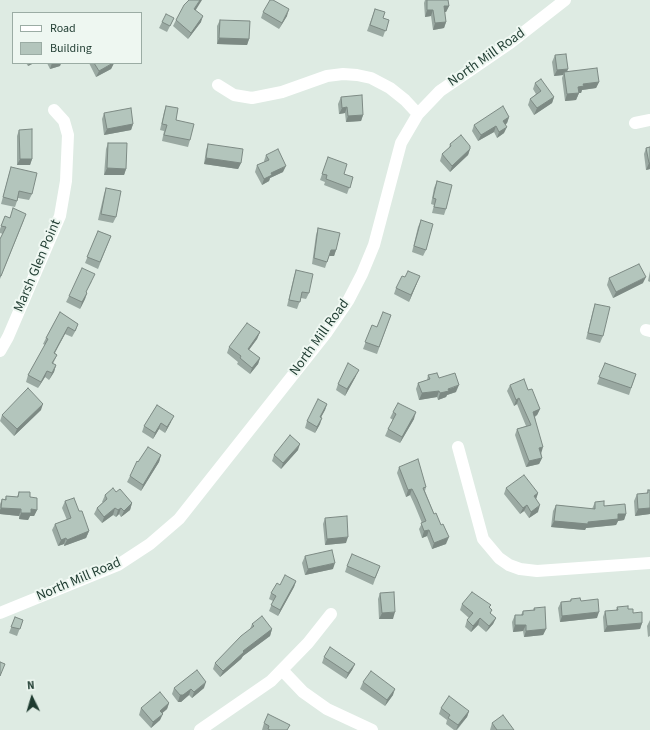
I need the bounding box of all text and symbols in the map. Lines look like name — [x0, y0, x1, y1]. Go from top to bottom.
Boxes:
legend — [12, 12, 142, 64]
text: Road — [50, 20, 76, 37]
street label: North Mill Road — [445, 25, 529, 91]
text: Building — [50, 40, 92, 57]
street label: Marsh Glen Point — [11, 217, 65, 315]
street label: North Mill Road — [287, 297, 353, 379]
street label: North Mill Road — [34, 555, 124, 605]
north arrow — [12, 678, 52, 718]
text: N — [27, 678, 35, 693]

